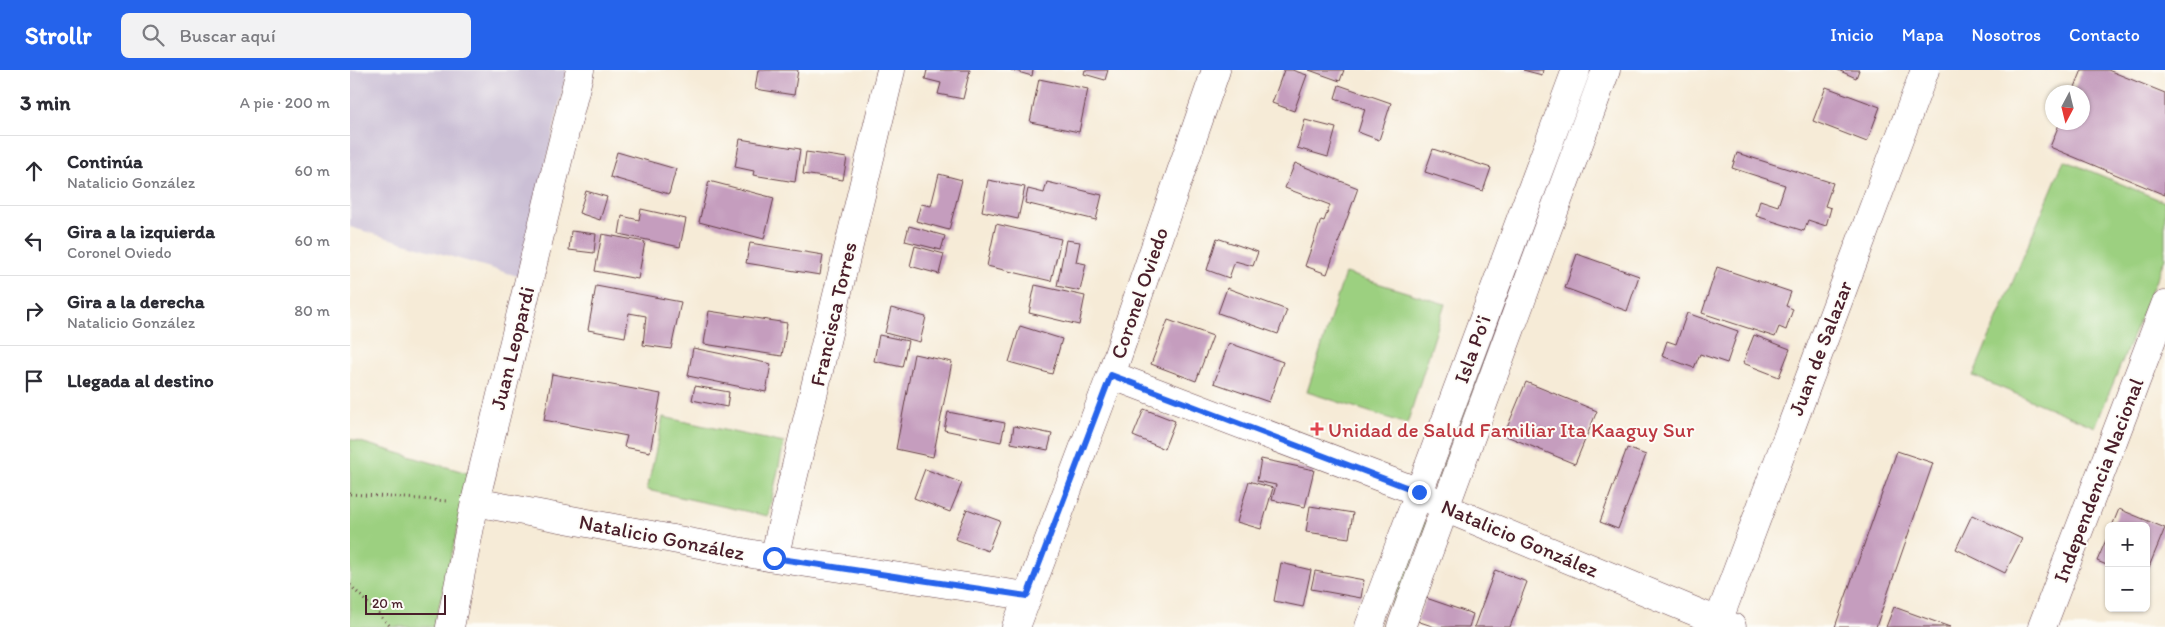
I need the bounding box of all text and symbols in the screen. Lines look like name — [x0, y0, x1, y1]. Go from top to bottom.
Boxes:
search box — [121, 13, 471, 58]
text: Strollr — [25, 21, 91, 50]
icon: search — [139, 21, 167, 49]
text: Buscar aquí — [179, 24, 276, 47]
text: Inicio — [1830, 24, 1874, 46]
text: Mapa — [1902, 24, 1944, 46]
text: Nosotros — [1972, 24, 2041, 46]
text: Contacto — [2069, 24, 2140, 46]
north arrow — [2045, 85, 2090, 130]
text: 3 min — [20, 90, 70, 115]
text: A pie · 200 m — [240, 93, 330, 112]
text: Continúa — [67, 150, 143, 173]
icon: ahead — [20, 157, 48, 185]
text: 60 m — [295, 161, 330, 180]
text: Natalicio González — [67, 173, 195, 192]
text: Gira a la izquierda — [67, 220, 215, 243]
street label: Coronel Oviedo — [1105, 224, 1173, 362]
icon: left — [20, 227, 48, 255]
text: 60 m — [295, 231, 330, 250]
street label: Francisca Torres — [804, 239, 862, 389]
text: Coronel Oviedo — [67, 243, 172, 262]
street label: Juan de Salazar — [1783, 277, 1857, 419]
street label: Juan Leopardi — [485, 284, 539, 412]
text: Gira a la derecha — [67, 290, 205, 313]
icon: right — [20, 297, 48, 325]
text: 80 m — [294, 301, 330, 320]
street label: Isla Po'i — [1448, 311, 1496, 387]
text: Natalicio González — [67, 313, 195, 332]
icon: arrive — [20, 367, 48, 395]
text: Llegada al destino — [67, 369, 214, 392]
street label: Independencia Nacional — [2047, 374, 2149, 586]
place label: Unidad de Salud Familiar Ita Kaaguy Sur — [1328, 417, 1695, 442]
marker: Unidad de Salud Familiar Ita Kaaguy Sur — [1310, 422, 1324, 436]
route end — [1408, 481, 1431, 504]
street label: Natalicio González — [1438, 494, 1603, 582]
street label: Natalicio González — [577, 509, 747, 565]
map controls — [2105, 522, 2150, 612]
button: + — [2105, 522, 2150, 567]
route start — [763, 547, 786, 570]
button: − — [2105, 567, 2150, 612]
scale bar — [365, 592, 446, 615]
text: 20 m — [372, 595, 403, 612]

